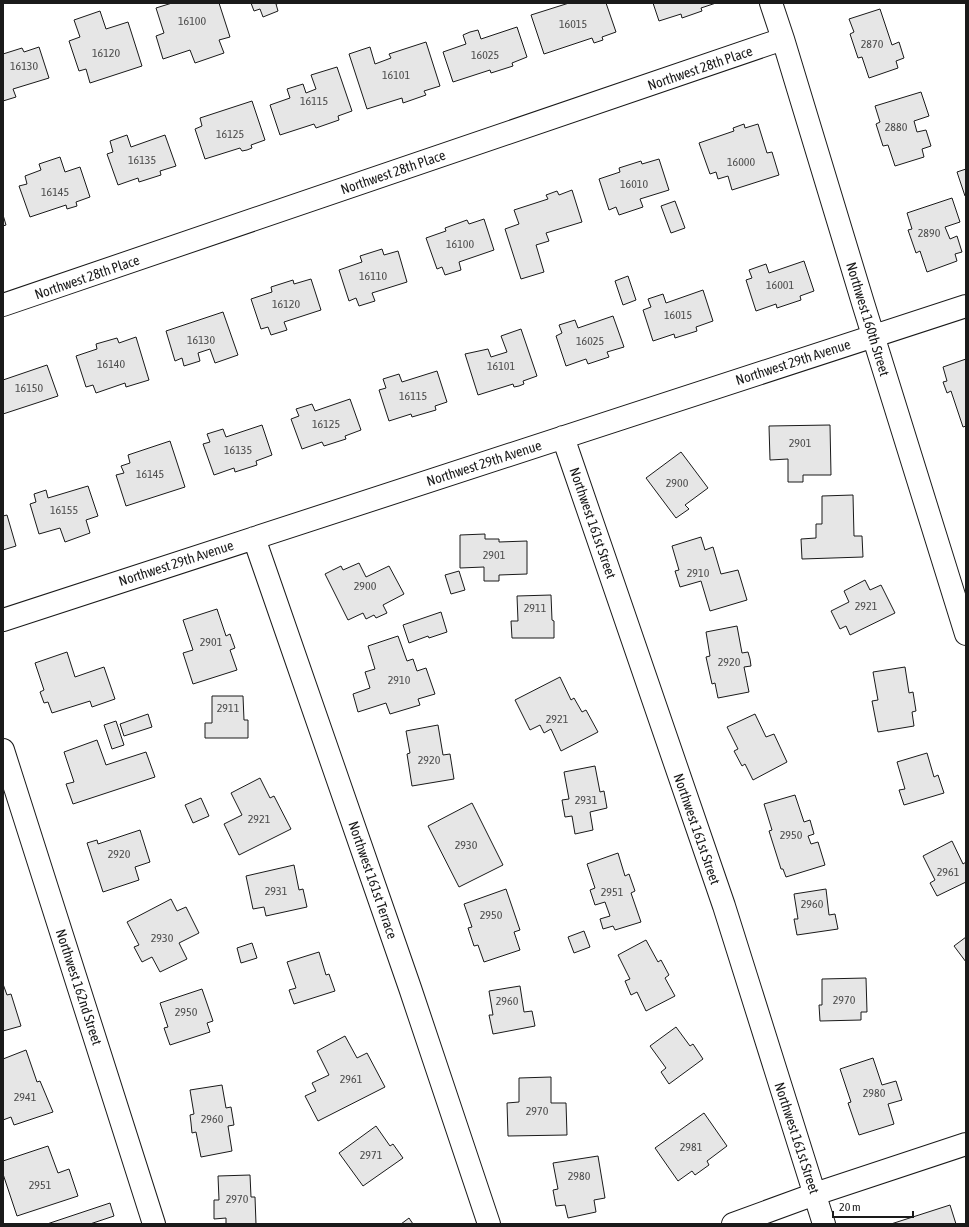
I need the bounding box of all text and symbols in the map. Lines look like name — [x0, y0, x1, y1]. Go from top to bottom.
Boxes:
house number: 16100 — [178, 14, 206, 28]
house number: 16015 — [559, 17, 587, 31]
house number: 2870 — [861, 37, 884, 51]
street label: Northwest 28th Place — [646, 43, 754, 93]
house number: 16120 — [92, 46, 120, 60]
house number: 16025 — [471, 48, 499, 62]
house number: 16130 — [10, 59, 38, 73]
house number: 16101 — [382, 68, 410, 82]
house number: 16115 — [300, 94, 328, 108]
house number: 2880 — [885, 120, 908, 134]
house number: 16125 — [216, 127, 244, 141]
street label: Northwest 28th Place — [339, 147, 447, 197]
house number: 16135 — [128, 153, 156, 167]
house number: 16000 — [727, 155, 755, 169]
house number: 16010 — [620, 177, 648, 191]
house number: 16145 — [41, 185, 69, 199]
house number: 2890 — [918, 226, 941, 240]
house number: 16100 — [446, 237, 474, 251]
street label: Northwest 28th Place — [33, 252, 141, 302]
street label: Northwest 160th Street — [843, 260, 893, 378]
house number: 16110 — [359, 269, 387, 283]
house number: 16001 — [766, 278, 794, 292]
house number: 16120 — [272, 297, 300, 311]
house number: 16015 — [664, 308, 692, 322]
house number: 16130 — [187, 333, 215, 347]
house number: 16025 — [576, 334, 604, 348]
street label: Northwest 29th Avenue — [734, 336, 852, 388]
house number: 16140 — [97, 357, 125, 371]
house number: 16101 — [487, 359, 515, 373]
house number: 16150 — [15, 381, 43, 395]
house number: 16115 — [399, 389, 427, 403]
house number: 16125 — [312, 417, 340, 431]
house number: 2901 — [789, 436, 812, 450]
street label: Northwest 29th Avenue — [425, 437, 543, 489]
house number: 16135 — [224, 443, 252, 457]
street label: Northwest 161st Street — [566, 465, 620, 581]
house number: 16145 — [136, 467, 164, 481]
house number: 2900 — [666, 476, 689, 490]
house number: 16155 — [50, 503, 78, 517]
street label: Northwest 29th Avenue — [117, 537, 235, 589]
house number: 2901 — [483, 548, 506, 562]
house number: 2910 — [687, 566, 710, 580]
house number: 2900 — [354, 579, 377, 593]
house number: 2921 — [855, 599, 878, 613]
house number: 2911 — [524, 601, 547, 615]
house number: 2901 — [200, 635, 223, 649]
house number: 2920 — [718, 655, 741, 669]
house number: 2910 — [388, 673, 411, 687]
house number: 2911 — [217, 701, 240, 715]
house number: 2921 — [546, 712, 569, 726]
house number: 2920 — [418, 753, 441, 767]
street label: Northwest 161st Street — [670, 771, 724, 887]
house number: 2931 — [575, 793, 598, 807]
house number: 2921 — [248, 812, 271, 826]
street label: Northwest 161st Terrace — [345, 819, 401, 941]
house number: 2950 — [780, 828, 803, 842]
house number: 2930 — [455, 838, 478, 852]
house number: 2920 — [108, 847, 131, 861]
house number: 2961 — [937, 865, 960, 879]
house number: 2931 — [265, 884, 288, 898]
house number: 2951 — [601, 885, 624, 899]
house number: 2960 — [801, 897, 824, 911]
house number: 2950 — [480, 908, 503, 922]
street label: Northwest 162nd Street — [53, 927, 105, 1047]
house number: 2930 — [151, 931, 174, 945]
house number: 2970 — [833, 993, 856, 1007]
house number: 2960 — [496, 994, 519, 1008]
house number: 2950 — [175, 1005, 198, 1019]
house number: 2961 — [340, 1072, 363, 1086]
street label: Northwest 161st Street — [771, 1080, 823, 1196]
house number: 2980 — [863, 1086, 886, 1100]
house number: 2941 — [14, 1090, 37, 1104]
house number: 2970 — [526, 1104, 549, 1118]
house number: 2960 — [201, 1112, 224, 1126]
house number: 2981 — [680, 1140, 703, 1154]
house number: 2971 — [360, 1148, 383, 1162]
house number: 2980 — [568, 1169, 591, 1183]
house number: 2951 — [29, 1178, 52, 1192]
house number: 2970 — [226, 1192, 249, 1206]
scale bar — [833, 1193, 913, 1219]
text: 20 m — [839, 1200, 861, 1214]

